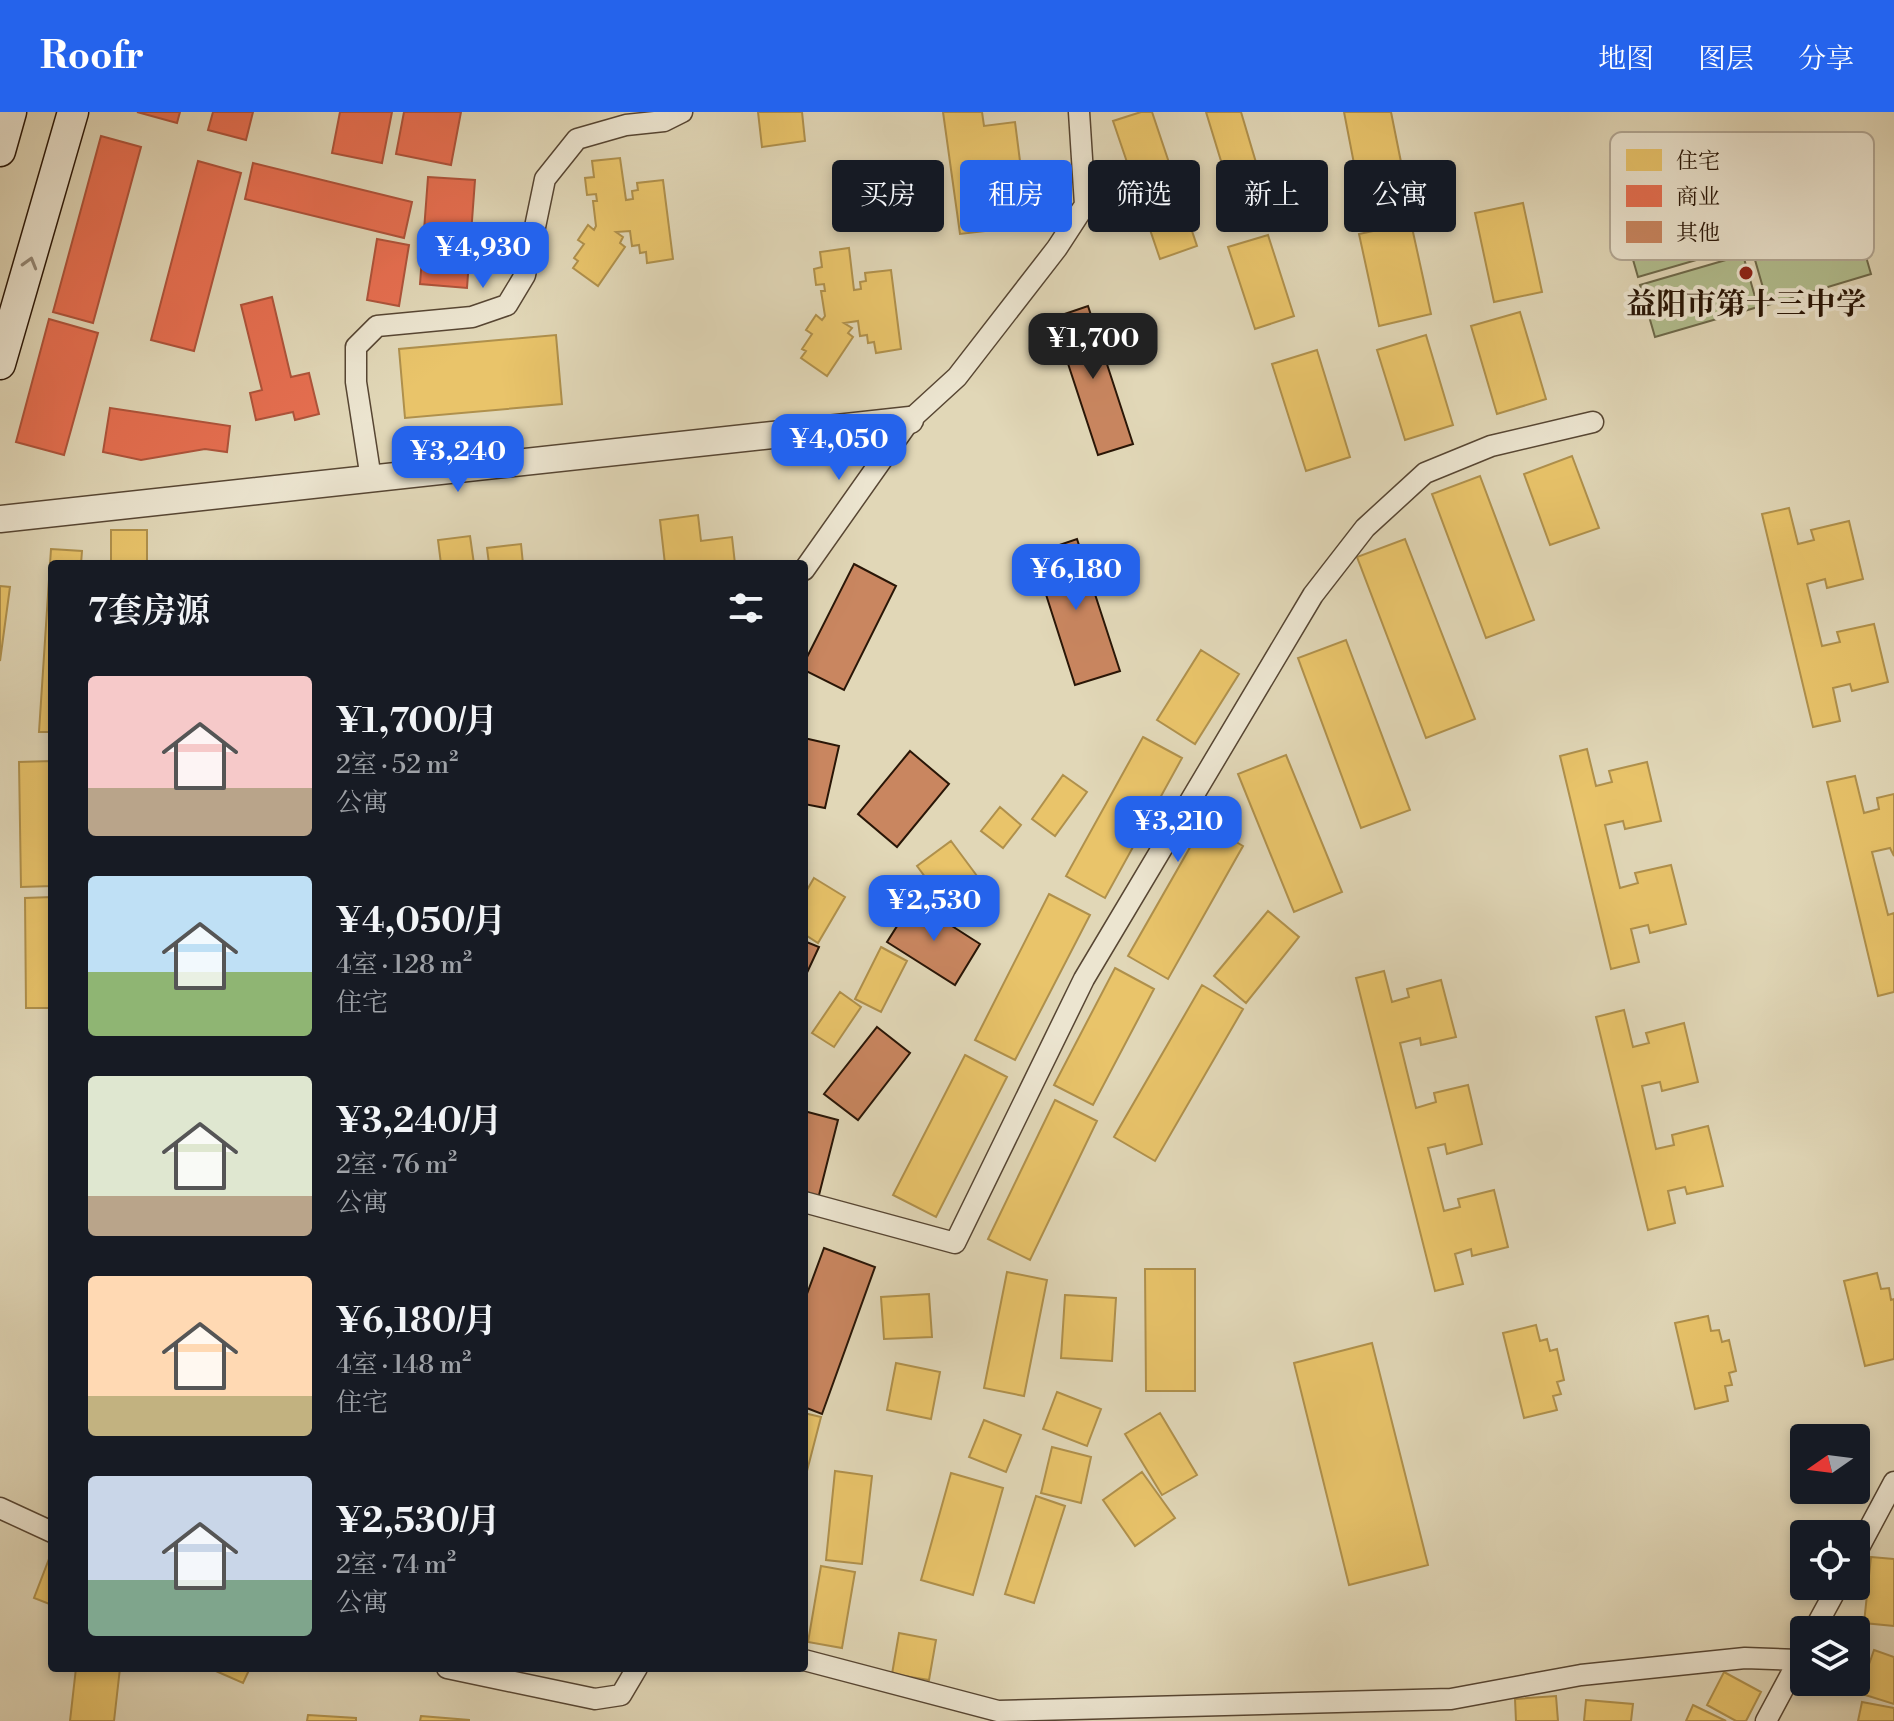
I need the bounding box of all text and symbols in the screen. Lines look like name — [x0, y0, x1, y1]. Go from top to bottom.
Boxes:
text: Roofr — [40, 33, 144, 80]
text: 地图 — [1598, 42, 1654, 77]
text: 图层 — [1698, 42, 1754, 77]
text: 分享 — [1798, 42, 1854, 77]
legend — [1610, 132, 1874, 260]
text: 住宅 — [1676, 148, 1720, 175]
chip: 买房 — [832, 160, 944, 232]
chip: 租房 — [960, 160, 1072, 232]
chip: 筛选 — [1088, 160, 1200, 232]
chip: 新上 — [1216, 160, 1328, 232]
chip: 公寓 — [1344, 160, 1456, 232]
text: 商业 — [1676, 184, 1720, 211]
text: 其他 — [1676, 220, 1720, 247]
pin: ¥4,930 — [418, 222, 548, 290]
text: ¥4,930 — [435, 232, 531, 264]
one-way arrow — [20, 256, 37, 270]
marker: 益阳市第十三中学 — [1737, 264, 1755, 282]
place label: 益阳市第十三中学 — [1626, 286, 1866, 324]
pin: ¥1,700 — [1028, 313, 1158, 381]
text: ¥1,700 — [1046, 323, 1140, 355]
pin: ¥4,050 — [774, 414, 904, 482]
text: ¥4,050 — [789, 424, 889, 456]
pin: ¥3,240 — [393, 426, 523, 494]
text: ¥3,240 — [410, 436, 506, 468]
pin: ¥6,180 — [1011, 544, 1141, 612]
text: ¥6,180 — [1030, 554, 1122, 586]
icon: filters — [724, 586, 768, 630]
text: 7套房源 — [88, 591, 210, 633]
text: ¥1,700/月 — [336, 701, 498, 743]
icon: home — [152, 708, 248, 804]
text: 2室 · 52 m² — [336, 749, 458, 781]
text: 公寓 — [336, 787, 388, 819]
pin: ¥3,210 — [1113, 796, 1243, 864]
text: ¥3,210 — [1133, 806, 1223, 838]
pin: ¥2,530 — [869, 875, 999, 943]
text: ¥2,530 — [887, 885, 981, 917]
text: ¥4,050/月 — [336, 901, 506, 943]
icon: home — [152, 908, 248, 1004]
text: 4室 · 128 m² — [336, 949, 472, 981]
text: 住宅 — [336, 987, 388, 1019]
text: ¥3,240/月 — [336, 1101, 502, 1143]
icon: home — [152, 1108, 248, 1204]
text: 2室 · 76 m² — [336, 1149, 457, 1181]
text: 公寓 — [336, 1187, 388, 1219]
text: ¥6,180/月 — [336, 1301, 497, 1343]
icon: home — [152, 1308, 248, 1404]
text: 4室 · 148 m² — [336, 1349, 471, 1381]
text: 住宅 — [336, 1387, 388, 1419]
north arrow — [1790, 1424, 1870, 1504]
map controls — [1790, 1424, 1870, 1696]
text: ¥2,530/月 — [336, 1501, 501, 1543]
icon: home — [152, 1508, 248, 1604]
button: locate — [1790, 1520, 1870, 1600]
text: 2室 · 74 m² — [336, 1549, 456, 1581]
text: 公寓 — [336, 1587, 388, 1619]
button: layers — [1790, 1616, 1870, 1696]

